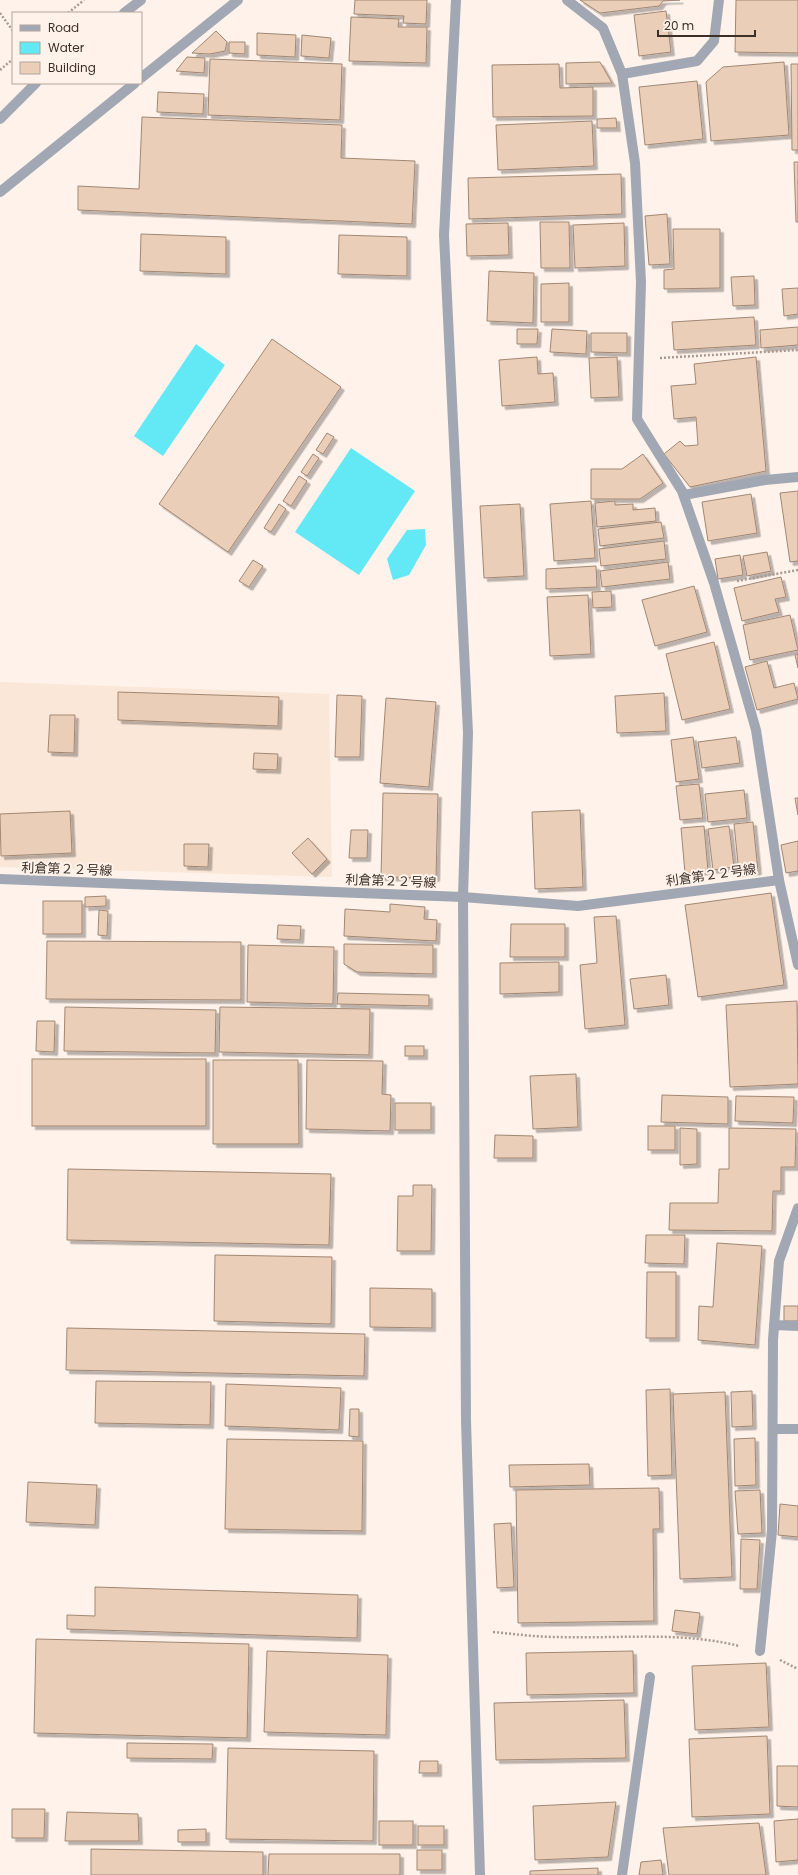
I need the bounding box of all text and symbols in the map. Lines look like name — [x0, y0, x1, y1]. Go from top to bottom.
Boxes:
legend — [12, 12, 142, 84]
scale bar — [658, 12, 755, 38]
text: 20 m — [664, 17, 694, 34]
text: Road — [48, 19, 79, 36]
text: Water — [48, 39, 85, 56]
text: Building — [48, 59, 96, 76]
street label: 利倉第２２号線 — [21, 858, 113, 880]
street label: 利倉第２２号線 — [665, 859, 757, 891]
street label: 利倉第２２号線 — [345, 870, 437, 892]

